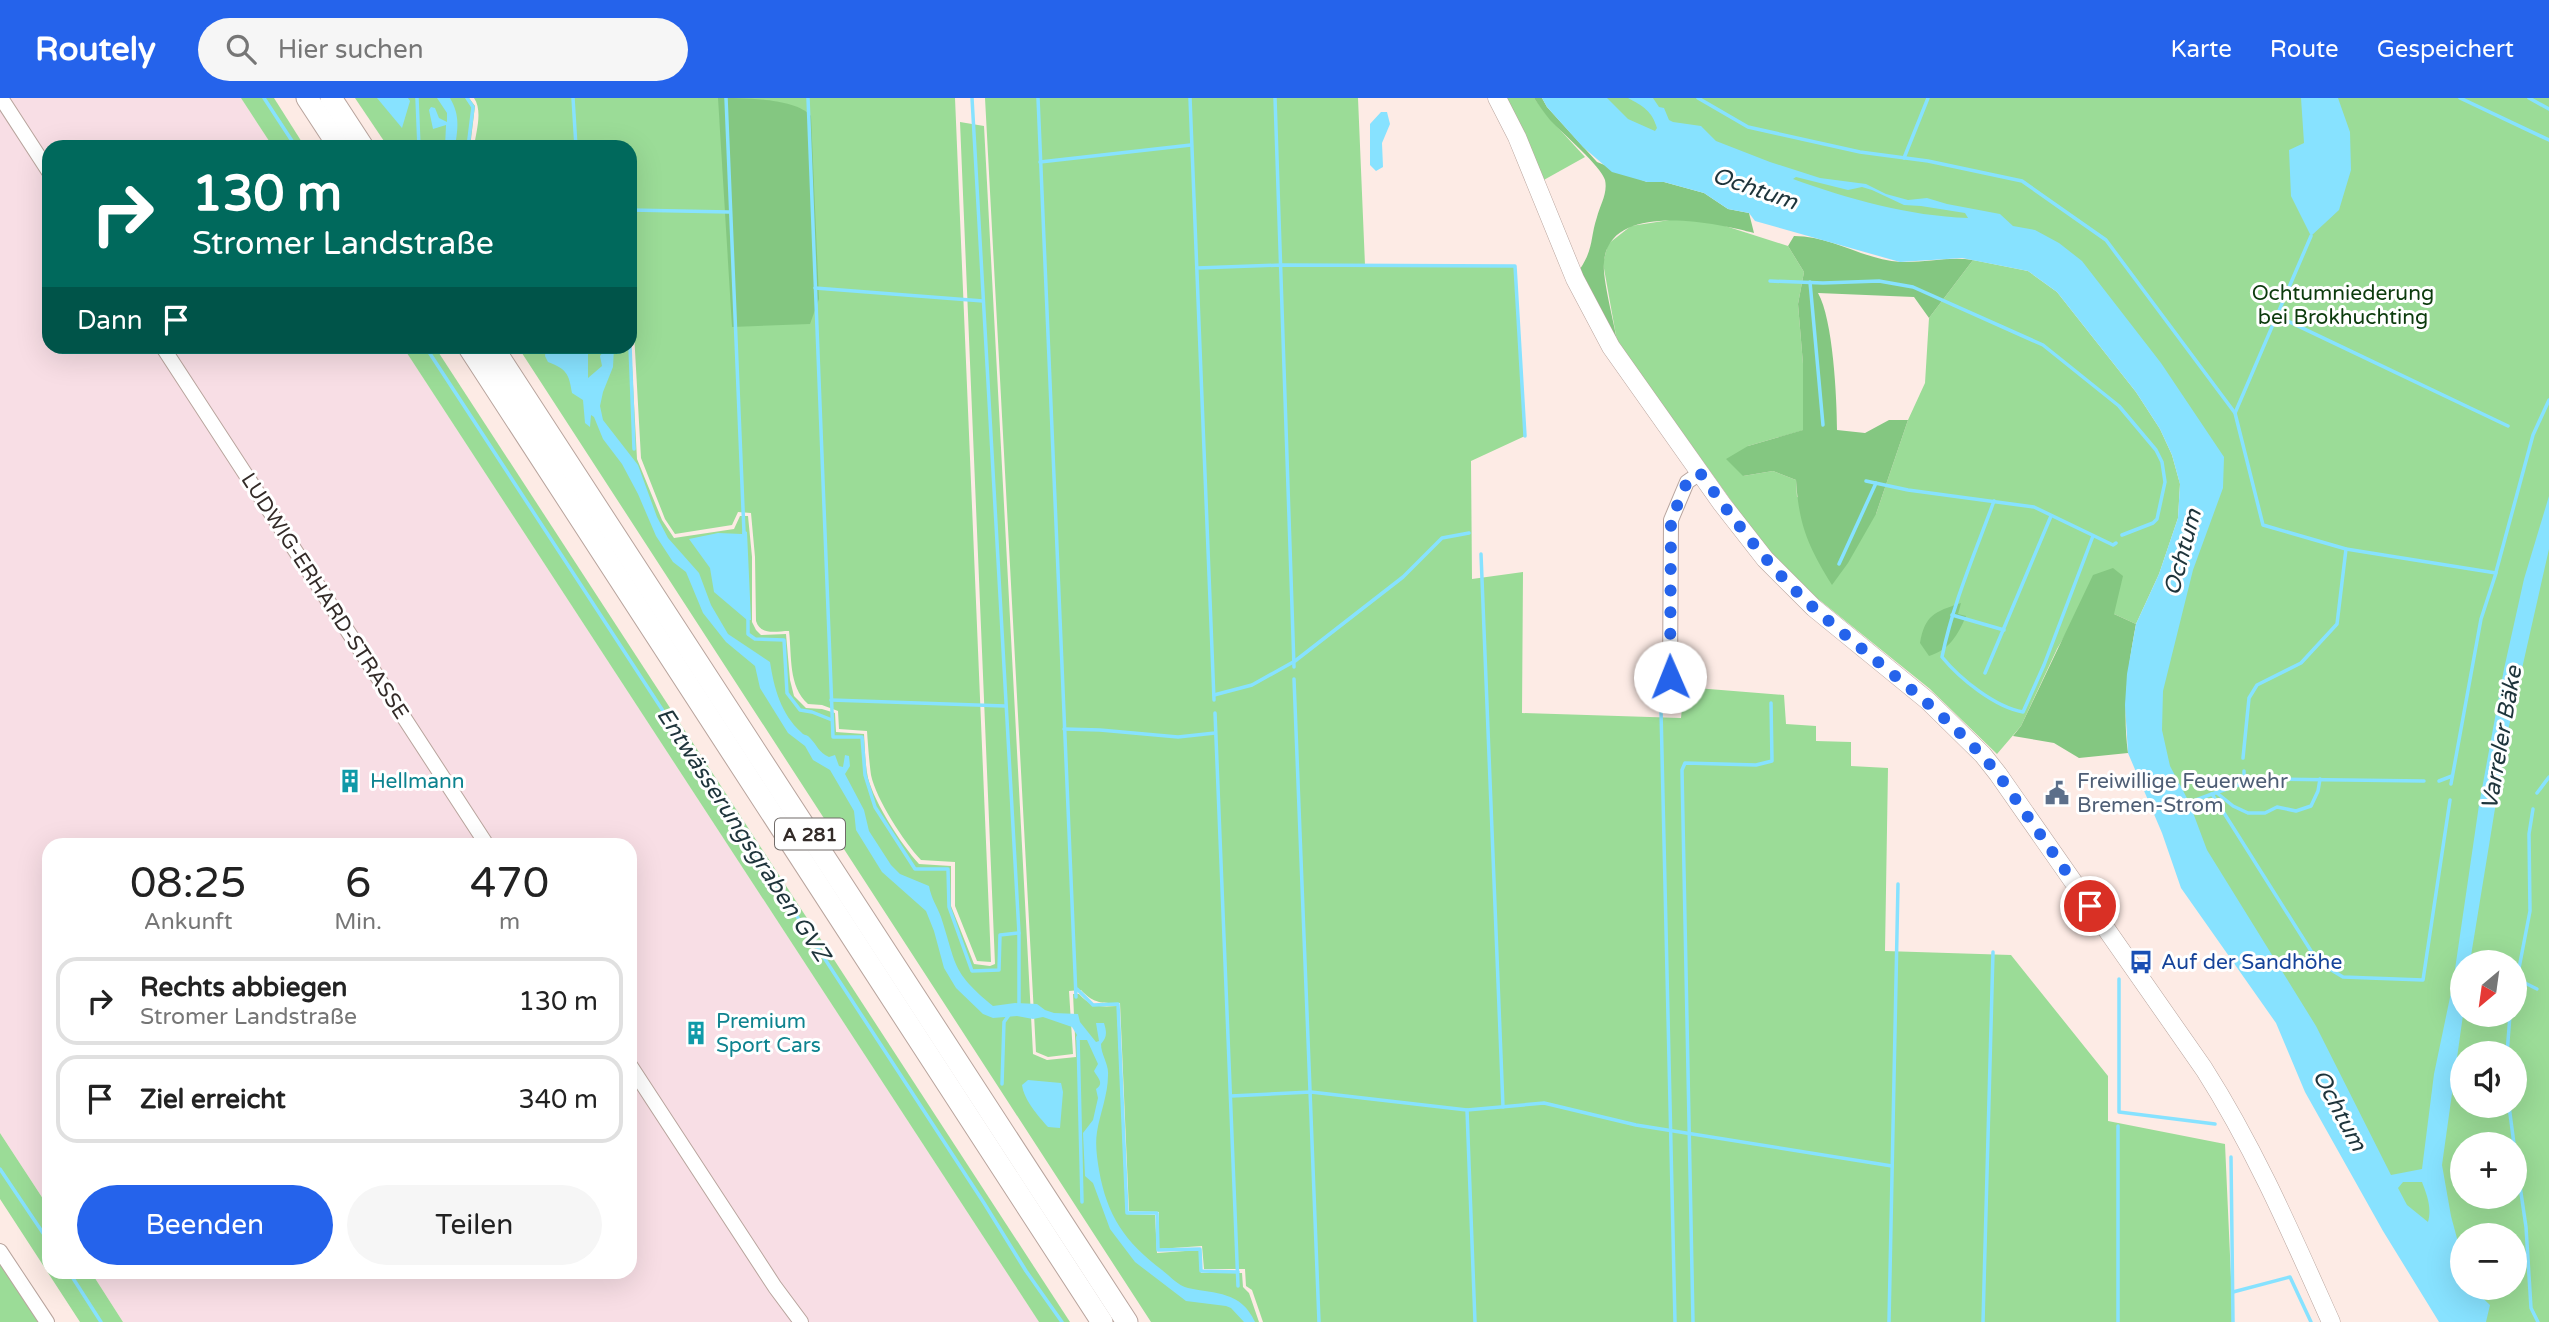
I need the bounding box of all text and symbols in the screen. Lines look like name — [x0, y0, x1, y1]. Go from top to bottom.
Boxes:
search box — [198, 18, 688, 81]
text: Routely — [35, 30, 156, 69]
icon: search — [222, 30, 260, 68]
text: Hier suchen — [278, 34, 424, 65]
text: Karte — [2170, 35, 2232, 64]
text: Route — [2270, 35, 2339, 64]
text: Gespeichert — [2377, 35, 2514, 64]
water label: Ochtum — [1708, 161, 1802, 217]
text: 130 m — [192, 165, 342, 224]
icon: right — [77, 168, 168, 259]
text: Stromer Landstraße — [192, 225, 494, 263]
park label: Ochtumniederung bei Brokhuchting — [2252, 281, 2434, 330]
icon: arrive — [157, 301, 195, 339]
text: Dann — [77, 305, 143, 336]
street label: LUDWIG-ERHARD-STRASSE — [235, 468, 414, 724]
water label: Ochtum — [2158, 505, 2208, 598]
position arrow — [1633, 640, 1707, 714]
water label: Varreler Bäke — [2476, 662, 2529, 812]
water label: Entwässerungsgraben GVZ — [650, 702, 838, 970]
building icon: Hellmann — [336, 767, 364, 795]
place label: Hellmann — [370, 769, 465, 794]
place label: Freiwillige Feuerwehr Bremen-Strom — [2077, 769, 2288, 818]
public building icon: Freiwillige Feuerwehr Bremen-Strom — [2043, 779, 2071, 807]
road number: A 281 — [775, 818, 845, 849]
text: 08:25 — [130, 858, 246, 909]
text: 6 — [345, 858, 371, 909]
text: 470 — [470, 858, 549, 909]
pin — [2060, 876, 2120, 936]
icon: arrive — [2071, 887, 2109, 925]
text: Ankunft — [144, 908, 232, 936]
text: Min. — [334, 908, 382, 936]
text: m — [499, 908, 520, 936]
bus stop icon: Auf der Sandhöhe — [2127, 948, 2155, 976]
place label: Auf der Sandhöhe — [2161, 950, 2342, 975]
north arrow — [2450, 950, 2527, 1027]
map controls — [2450, 950, 2527, 1300]
text: Rechts abbiegen — [140, 972, 347, 1003]
icon: right — [81, 982, 119, 1020]
text: 130 m — [518, 986, 598, 1017]
text: Stromer Landstraße — [140, 1003, 357, 1031]
place label: Premium Sport Cars — [716, 1009, 821, 1058]
building icon: Premium Sport Cars — [682, 1019, 710, 1047]
button: sound — [2450, 1041, 2527, 1118]
water label: Ochtum — [2306, 1065, 2373, 1157]
icon: arrive — [81, 1080, 119, 1118]
text: Ziel erreicht — [140, 1084, 286, 1115]
text: 340 m — [518, 1084, 598, 1115]
button: + — [2450, 1132, 2527, 1209]
button: Beenden — [77, 1185, 333, 1265]
button: Teilen — [347, 1185, 602, 1265]
button: − — [2450, 1223, 2527, 1300]

